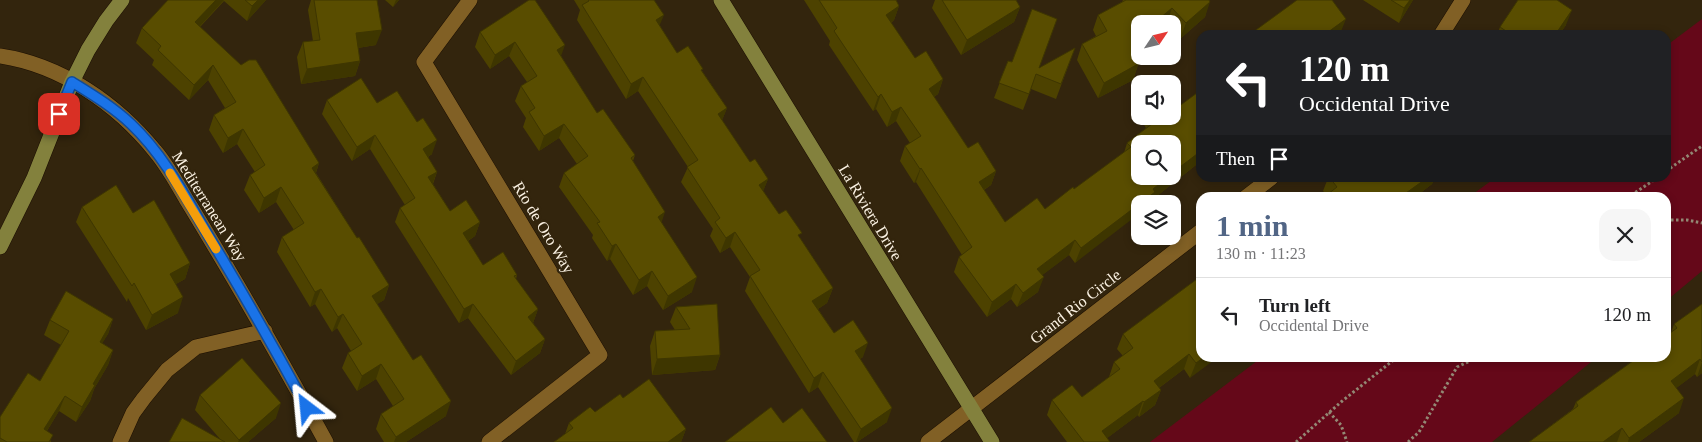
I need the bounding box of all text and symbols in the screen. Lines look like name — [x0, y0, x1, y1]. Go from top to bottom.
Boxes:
north arrow — [1131, 15, 1181, 65]
map controls — [1131, 15, 1181, 245]
icon: left — [1216, 50, 1281, 115]
text: 120 m — [1299, 50, 1389, 89]
button: sound — [1131, 75, 1181, 125]
text: Occidental Drive — [1299, 91, 1450, 116]
pin — [38, 93, 80, 135]
icon: arrive — [45, 100, 73, 128]
button: search — [1131, 135, 1181, 185]
icon: arrive — [1265, 145, 1293, 173]
street label: Mediterranean Way — [168, 148, 250, 265]
text: Then — [1216, 148, 1255, 169]
street label: La Riviera Drive — [835, 161, 906, 263]
street label: Rio de Oro Way — [509, 178, 578, 277]
button: layers — [1131, 195, 1181, 245]
text: 1 min — [1216, 209, 1289, 242]
button: close — [1599, 209, 1651, 261]
text: 130 m · 11:23 — [1216, 245, 1306, 262]
street label: Grand Rio Circle — [1027, 266, 1124, 347]
text: Turn left — [1259, 295, 1331, 316]
icon: left — [1216, 301, 1244, 329]
text: 120 m — [1603, 304, 1651, 325]
text: Occidental Drive — [1259, 317, 1369, 334]
position arrow — [280, 381, 332, 433]

